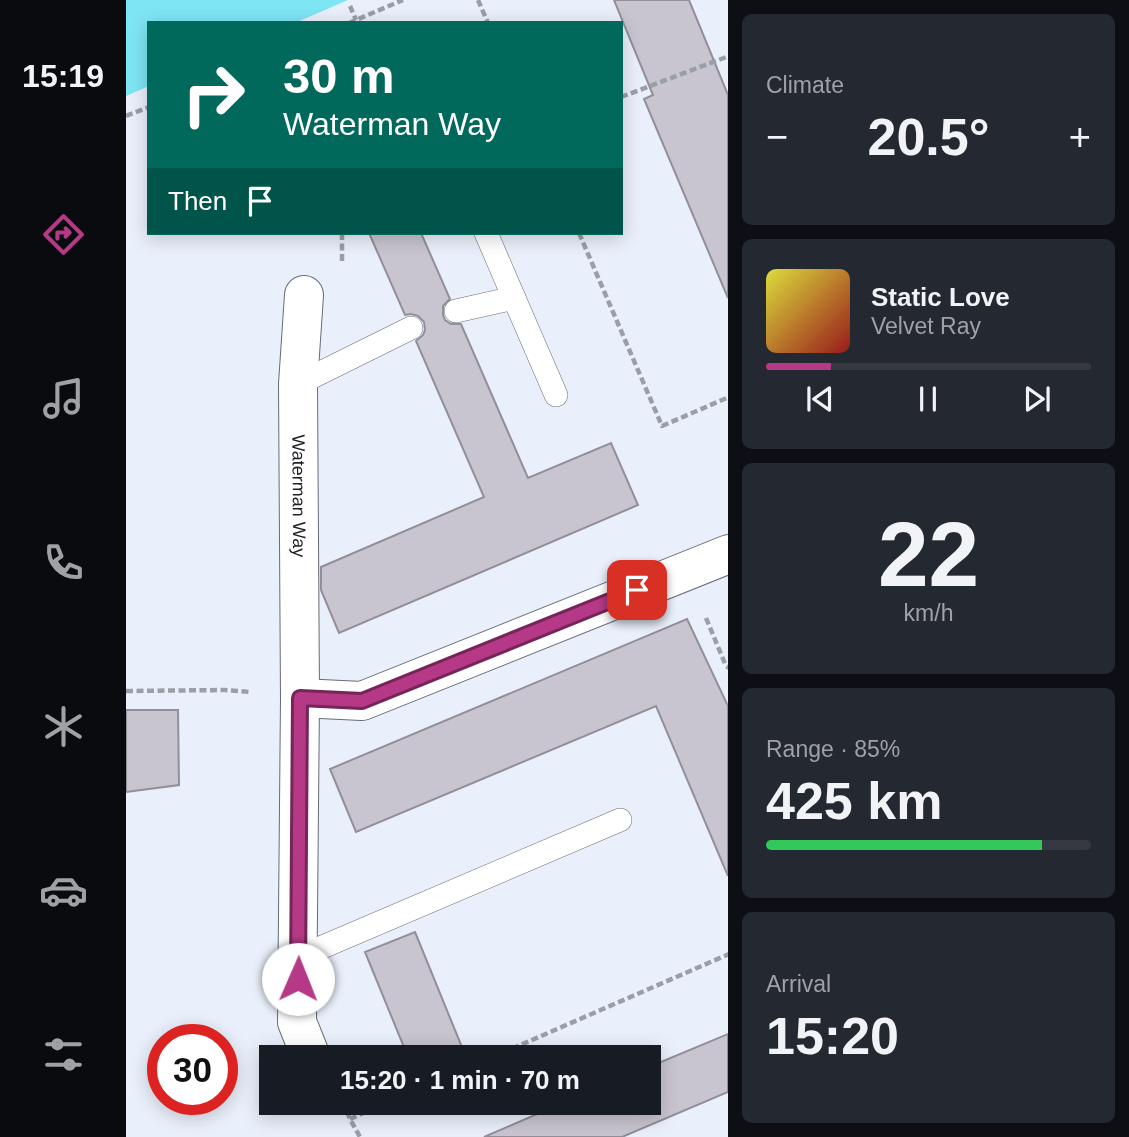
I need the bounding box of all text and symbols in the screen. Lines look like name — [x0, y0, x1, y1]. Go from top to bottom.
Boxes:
icon: right — [168, 49, 259, 140]
text: 30 m — [283, 49, 395, 103]
text: 15:19 — [22, 58, 104, 94]
text: Climate — [766, 72, 844, 98]
text: Waterman Way — [283, 106, 501, 142]
text: 20.5° — [867, 108, 990, 166]
text: − — [766, 116, 788, 158]
text: + — [1069, 116, 1091, 158]
icon: arrive — [241, 182, 279, 220]
text: Then — [168, 186, 227, 216]
icon: directions — [39, 210, 88, 259]
text: Static Love — [871, 282, 1010, 312]
text: Velvet Ray — [871, 313, 981, 339]
icon: music — [39, 374, 88, 423]
icon: previous — [801, 380, 839, 418]
icon: pause — [909, 380, 947, 418]
icon: next — [1018, 380, 1056, 418]
street label: Waterman Way — [288, 434, 309, 557]
text: 22 — [878, 504, 979, 605]
icon: phone — [39, 538, 88, 587]
pin — [607, 560, 667, 620]
icon: arrive — [618, 571, 656, 609]
text: km/h — [904, 600, 953, 626]
icon: climate — [39, 702, 88, 751]
text: Range · 85% — [766, 736, 900, 762]
text: 425 km — [766, 772, 942, 830]
icon: car — [39, 866, 88, 915]
position arrow — [261, 942, 335, 1016]
text: Arrival — [766, 971, 831, 997]
text: 15:20 — [766, 1007, 899, 1065]
speed limit sign: 30 — [147, 1024, 238, 1115]
icon: filters — [39, 1030, 88, 1079]
text: 15:20 · 1 min · 70 m — [340, 1065, 580, 1095]

